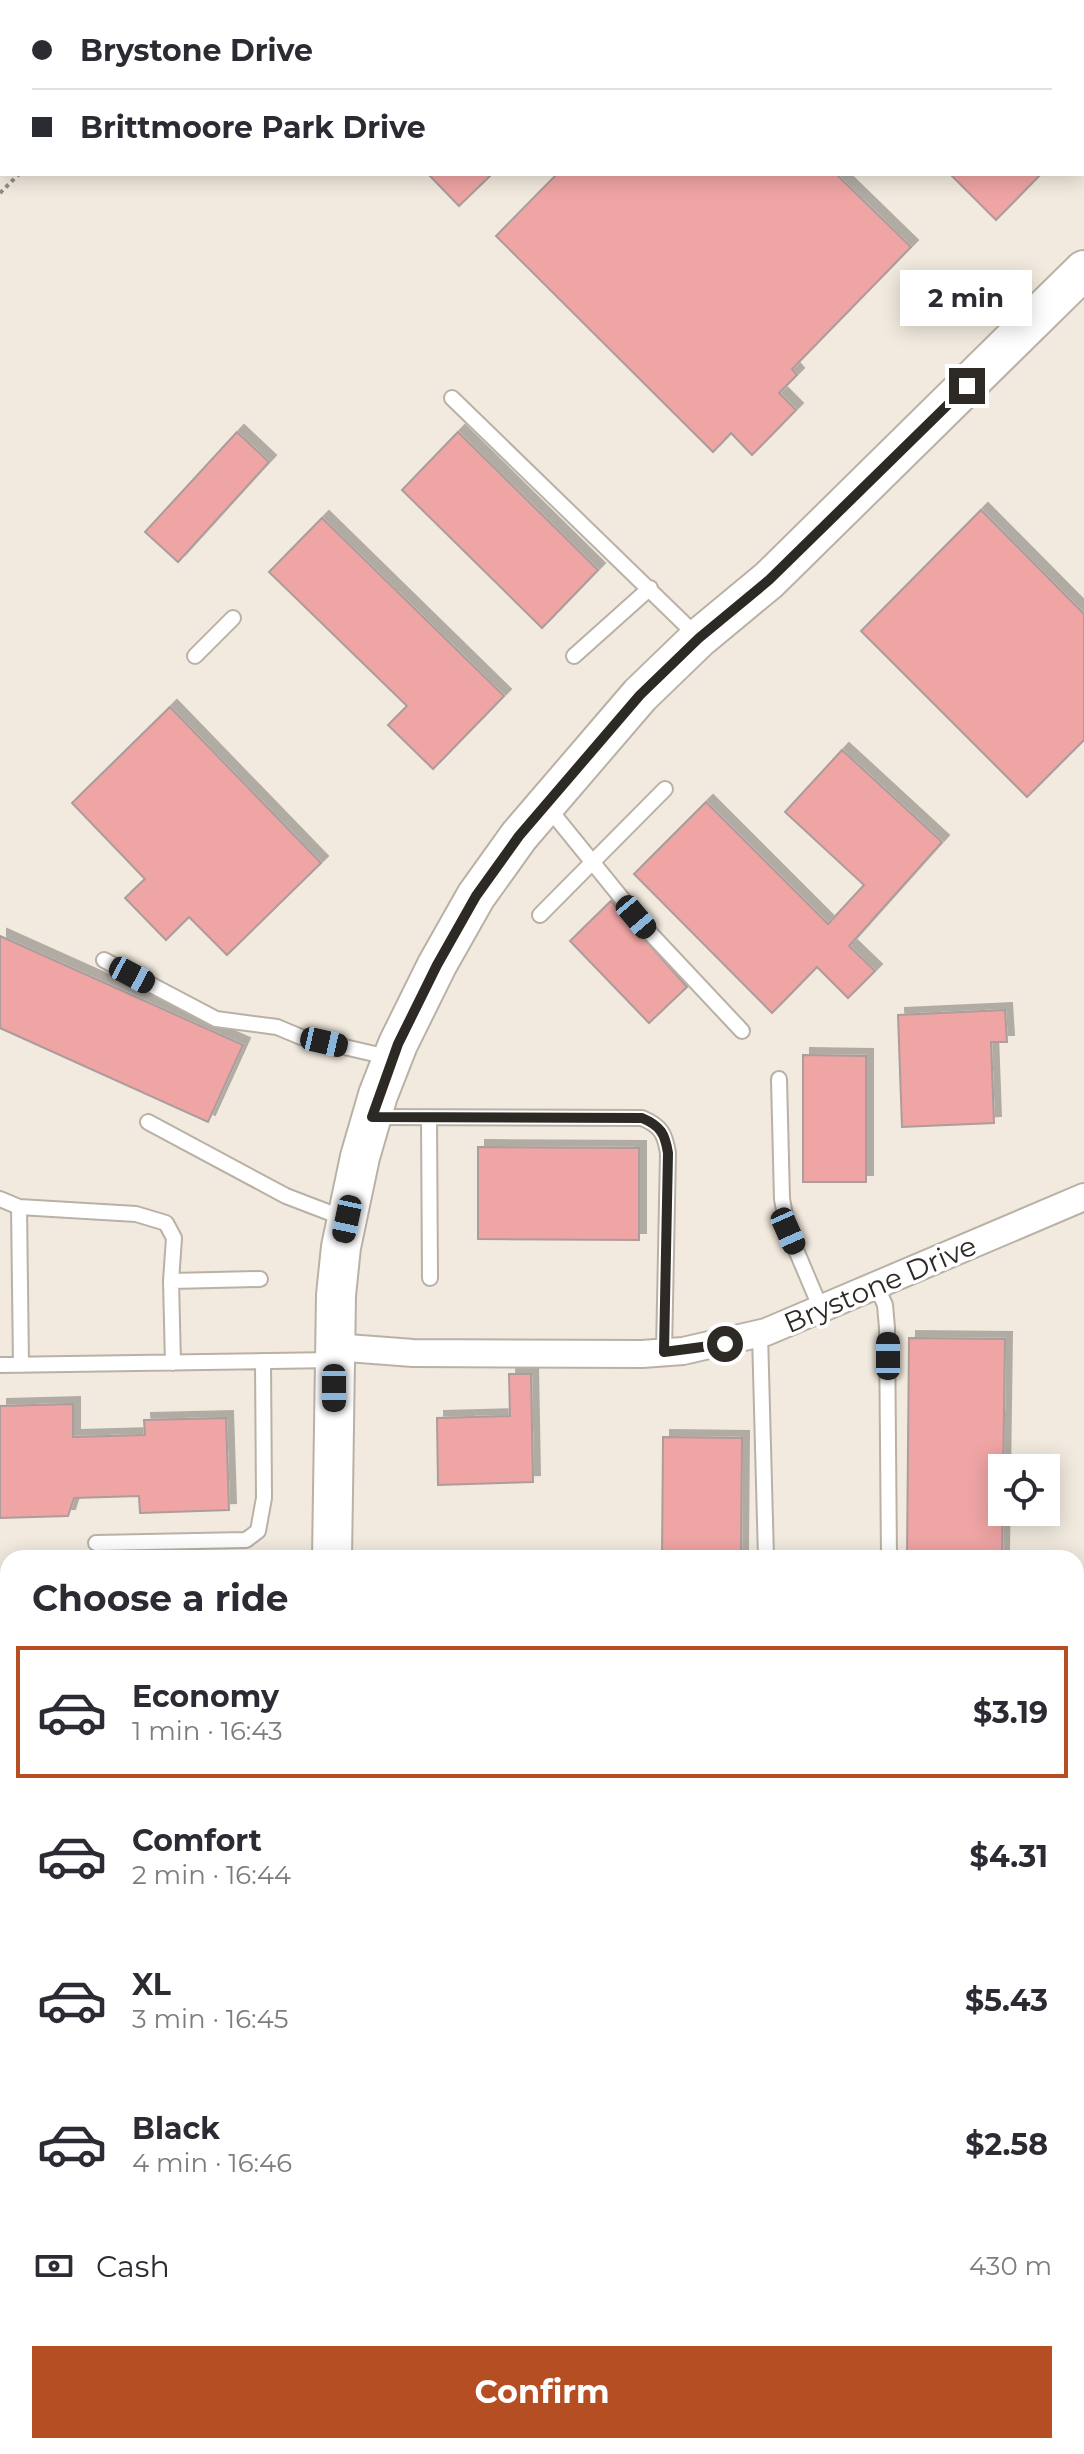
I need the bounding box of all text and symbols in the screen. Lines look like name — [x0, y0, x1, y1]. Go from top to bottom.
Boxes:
text: Brystone Drive — [80, 32, 313, 69]
text: Brittmoore Park Drive — [80, 109, 426, 146]
callout: 2 min — [901, 270, 1033, 326]
text: 2 min — [928, 282, 1004, 314]
route end — [949, 368, 985, 404]
car — [611, 891, 661, 943]
car — [105, 953, 159, 997]
car — [298, 1025, 350, 1059]
car — [330, 1193, 364, 1245]
car — [767, 1204, 809, 1258]
street label: Brystone Drive — [779, 1228, 981, 1340]
route start — [707, 1326, 743, 1362]
car — [876, 1332, 900, 1380]
car — [322, 1364, 346, 1412]
map controls — [988, 1454, 1060, 1526]
button: locate — [988, 1454, 1060, 1526]
text: Choose a ride — [32, 1576, 289, 1620]
icon: car — [36, 1676, 108, 1748]
text: Economy — [132, 1678, 279, 1715]
text: $3.19 — [973, 1694, 1048, 1731]
text: 1 min · 16:43 — [132, 1715, 283, 1747]
icon: car — [36, 1820, 108, 1892]
text: Comfort — [132, 1822, 262, 1859]
text: $4.31 — [970, 1838, 1048, 1875]
text: 2 min · 16:44 — [132, 1859, 291, 1891]
icon: car — [36, 1964, 108, 2036]
text: XL — [132, 1966, 171, 2003]
text: $5.43 — [965, 1982, 1048, 2019]
text: 3 min · 16:45 — [132, 2003, 288, 2035]
icon: car — [36, 2108, 108, 2180]
text: Black — [132, 2110, 220, 2147]
text: $2.58 — [965, 2126, 1048, 2163]
text: 4 min · 16:46 — [132, 2147, 292, 2179]
icon: cash — [32, 2244, 76, 2288]
text: Cash — [96, 2248, 170, 2285]
text: 430 m — [969, 2250, 1052, 2282]
button: Confirm — [32, 2346, 1052, 2438]

